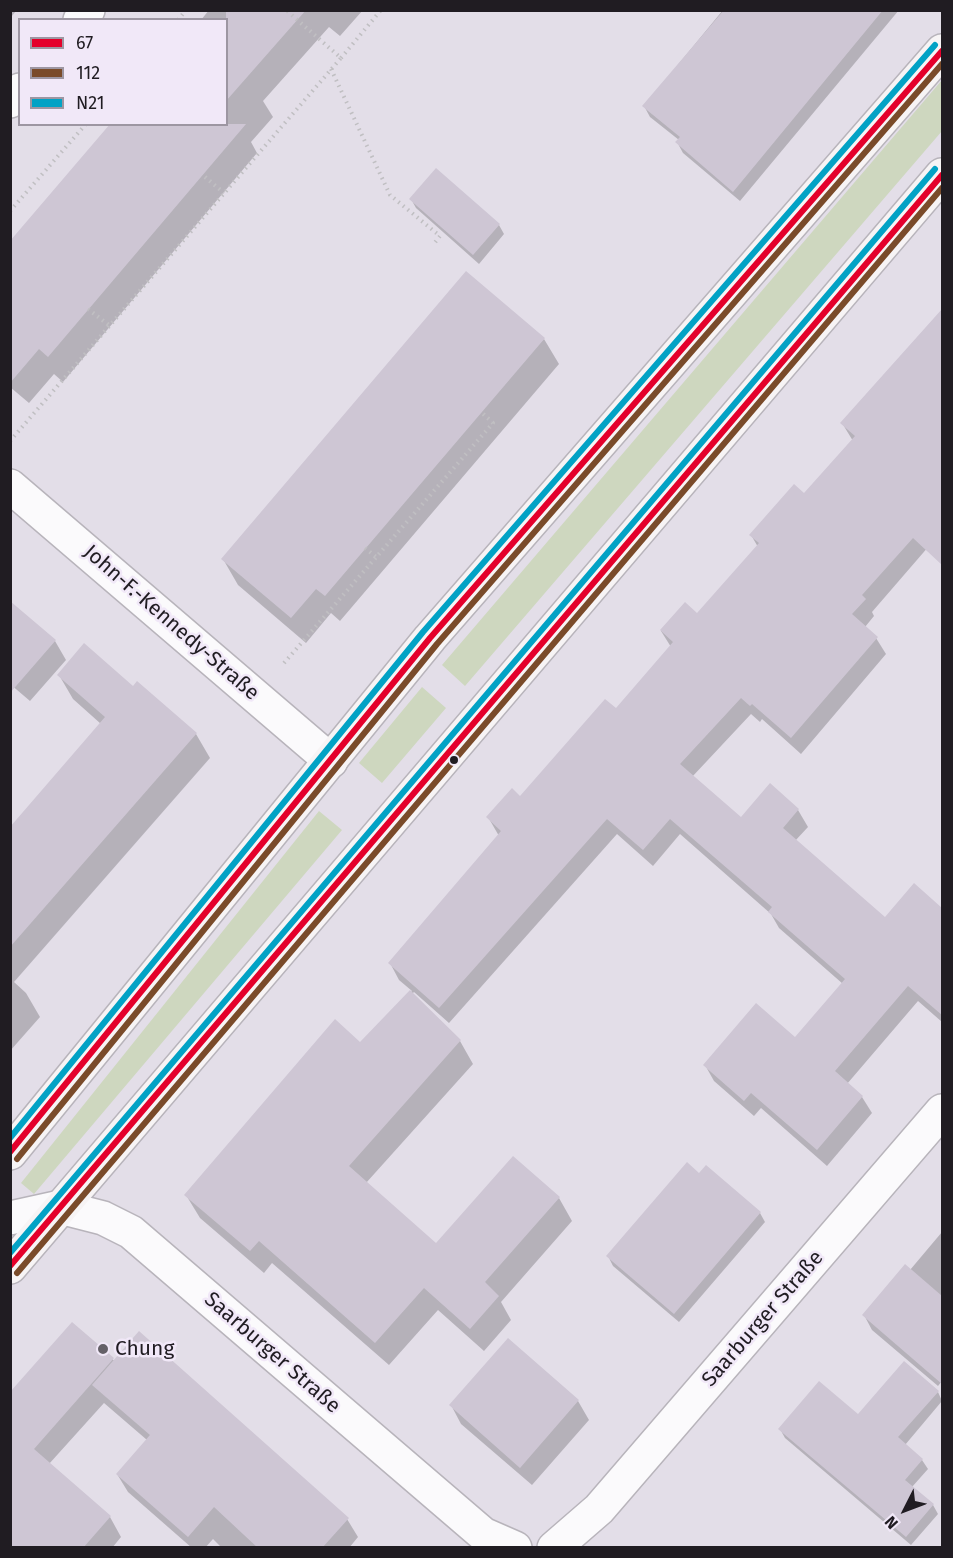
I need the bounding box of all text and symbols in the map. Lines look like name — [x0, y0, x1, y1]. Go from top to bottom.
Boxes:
legend — [18, 18, 228, 126]
text: 67 — [76, 32, 93, 54]
text: 112 — [76, 62, 100, 84]
text: N21 — [76, 92, 105, 114]
street label: John-F.-Kennedy-Straße — [78, 540, 264, 706]
unlabelled marker — [448, 754, 460, 766]
street label: Saarburger Straße — [697, 1246, 829, 1392]
street label: Saarburger Straße — [199, 1287, 345, 1419]
place label: Chung — [115, 1336, 174, 1362]
marker: Chung — [96, 1342, 110, 1356]
north arrow — [875, 1480, 935, 1540]
text: N — [881, 1512, 902, 1533]

